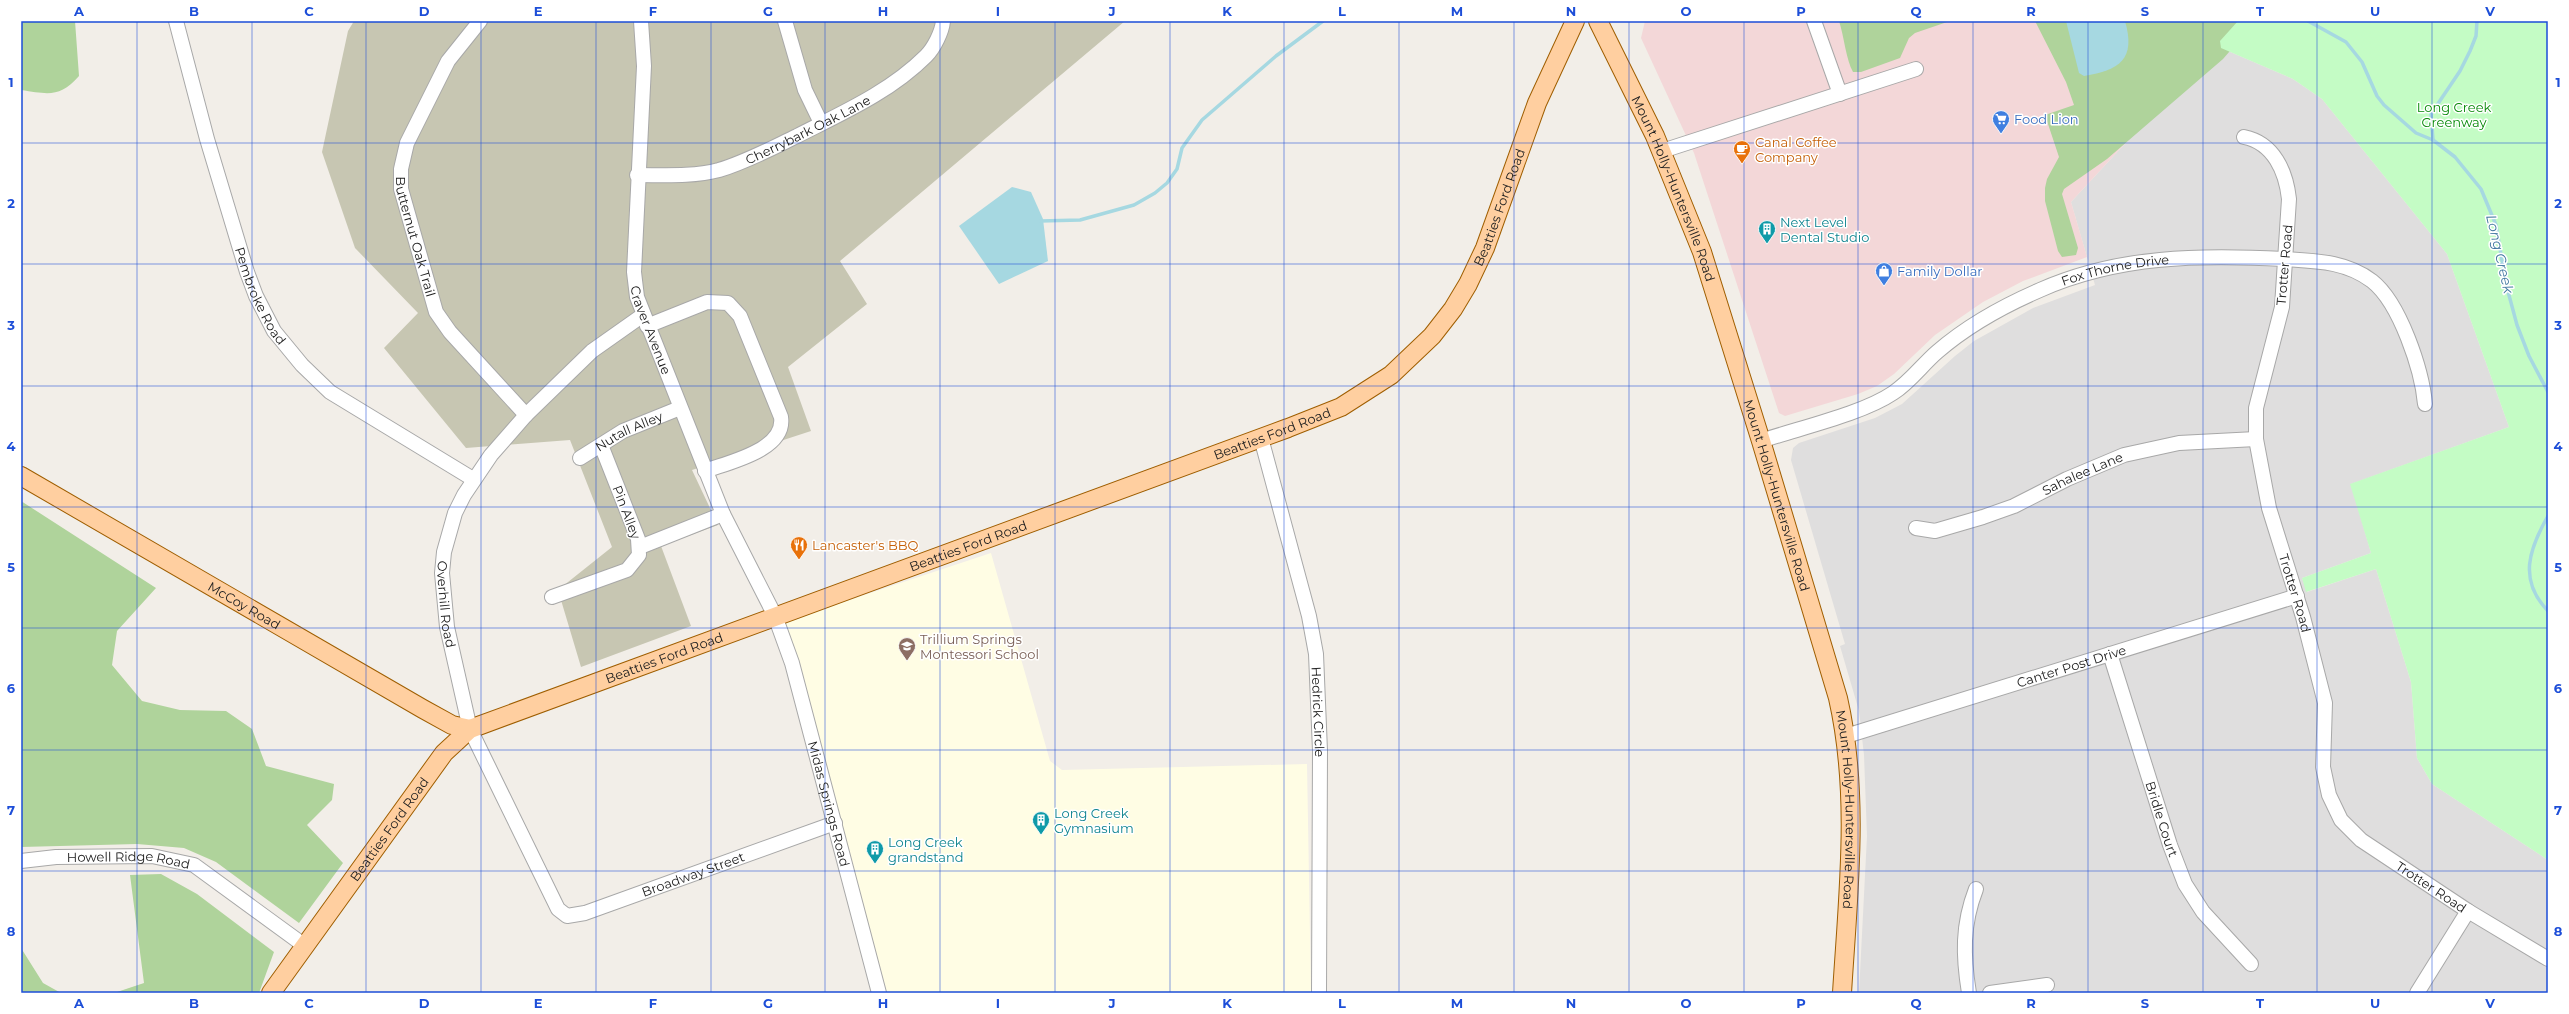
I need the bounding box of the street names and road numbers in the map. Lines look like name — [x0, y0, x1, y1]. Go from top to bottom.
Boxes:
street label: Cherrybark Oak Lane — [743, 91, 873, 168]
street label: Mount Holly-Huntersville Road — [1628, 93, 1719, 283]
street label: Beatties Ford Road — [1470, 146, 1528, 269]
street label: Butternut Oak Trail — [392, 176, 439, 299]
street label: Trotter Road — [2272, 224, 2296, 306]
street label: Pembroke Road — [232, 245, 290, 348]
street label: Fox Thorne Drive — [2059, 251, 2170, 289]
street label: Craver Avenue — [628, 285, 675, 377]
street label: Mount Holly-Huntersville Road — [1740, 397, 1814, 593]
street label: Beatties Ford Road — [1211, 404, 1333, 463]
street label: Nutall Alley — [592, 407, 666, 455]
street label: Sahalee Lane — [2039, 448, 2125, 498]
street label: Pin Alley — [609, 483, 645, 542]
street label: Beatties Ford Road — [907, 517, 1029, 575]
street label: Trotter Road — [2276, 552, 2315, 634]
street label: Overhill Road — [434, 560, 459, 649]
street label: McCoy Road — [205, 578, 283, 633]
street label: Beatties Ford Road — [603, 629, 725, 687]
street label: Canter Post Drive — [2015, 642, 2128, 691]
street label: Hedrick Circle — [1309, 666, 1328, 757]
street label: Mount Holly-Huntersville Road — [1833, 709, 1859, 910]
street label: Midas Springs Road — [805, 739, 853, 868]
street label: Beatties Ford Road — [346, 774, 432, 884]
street label: Bridle Court — [2142, 779, 2182, 859]
street label: Howell Ridge Road — [67, 848, 192, 872]
street label: Broadway Street — [639, 848, 746, 900]
street label: Trotter Road — [2393, 858, 2470, 916]

